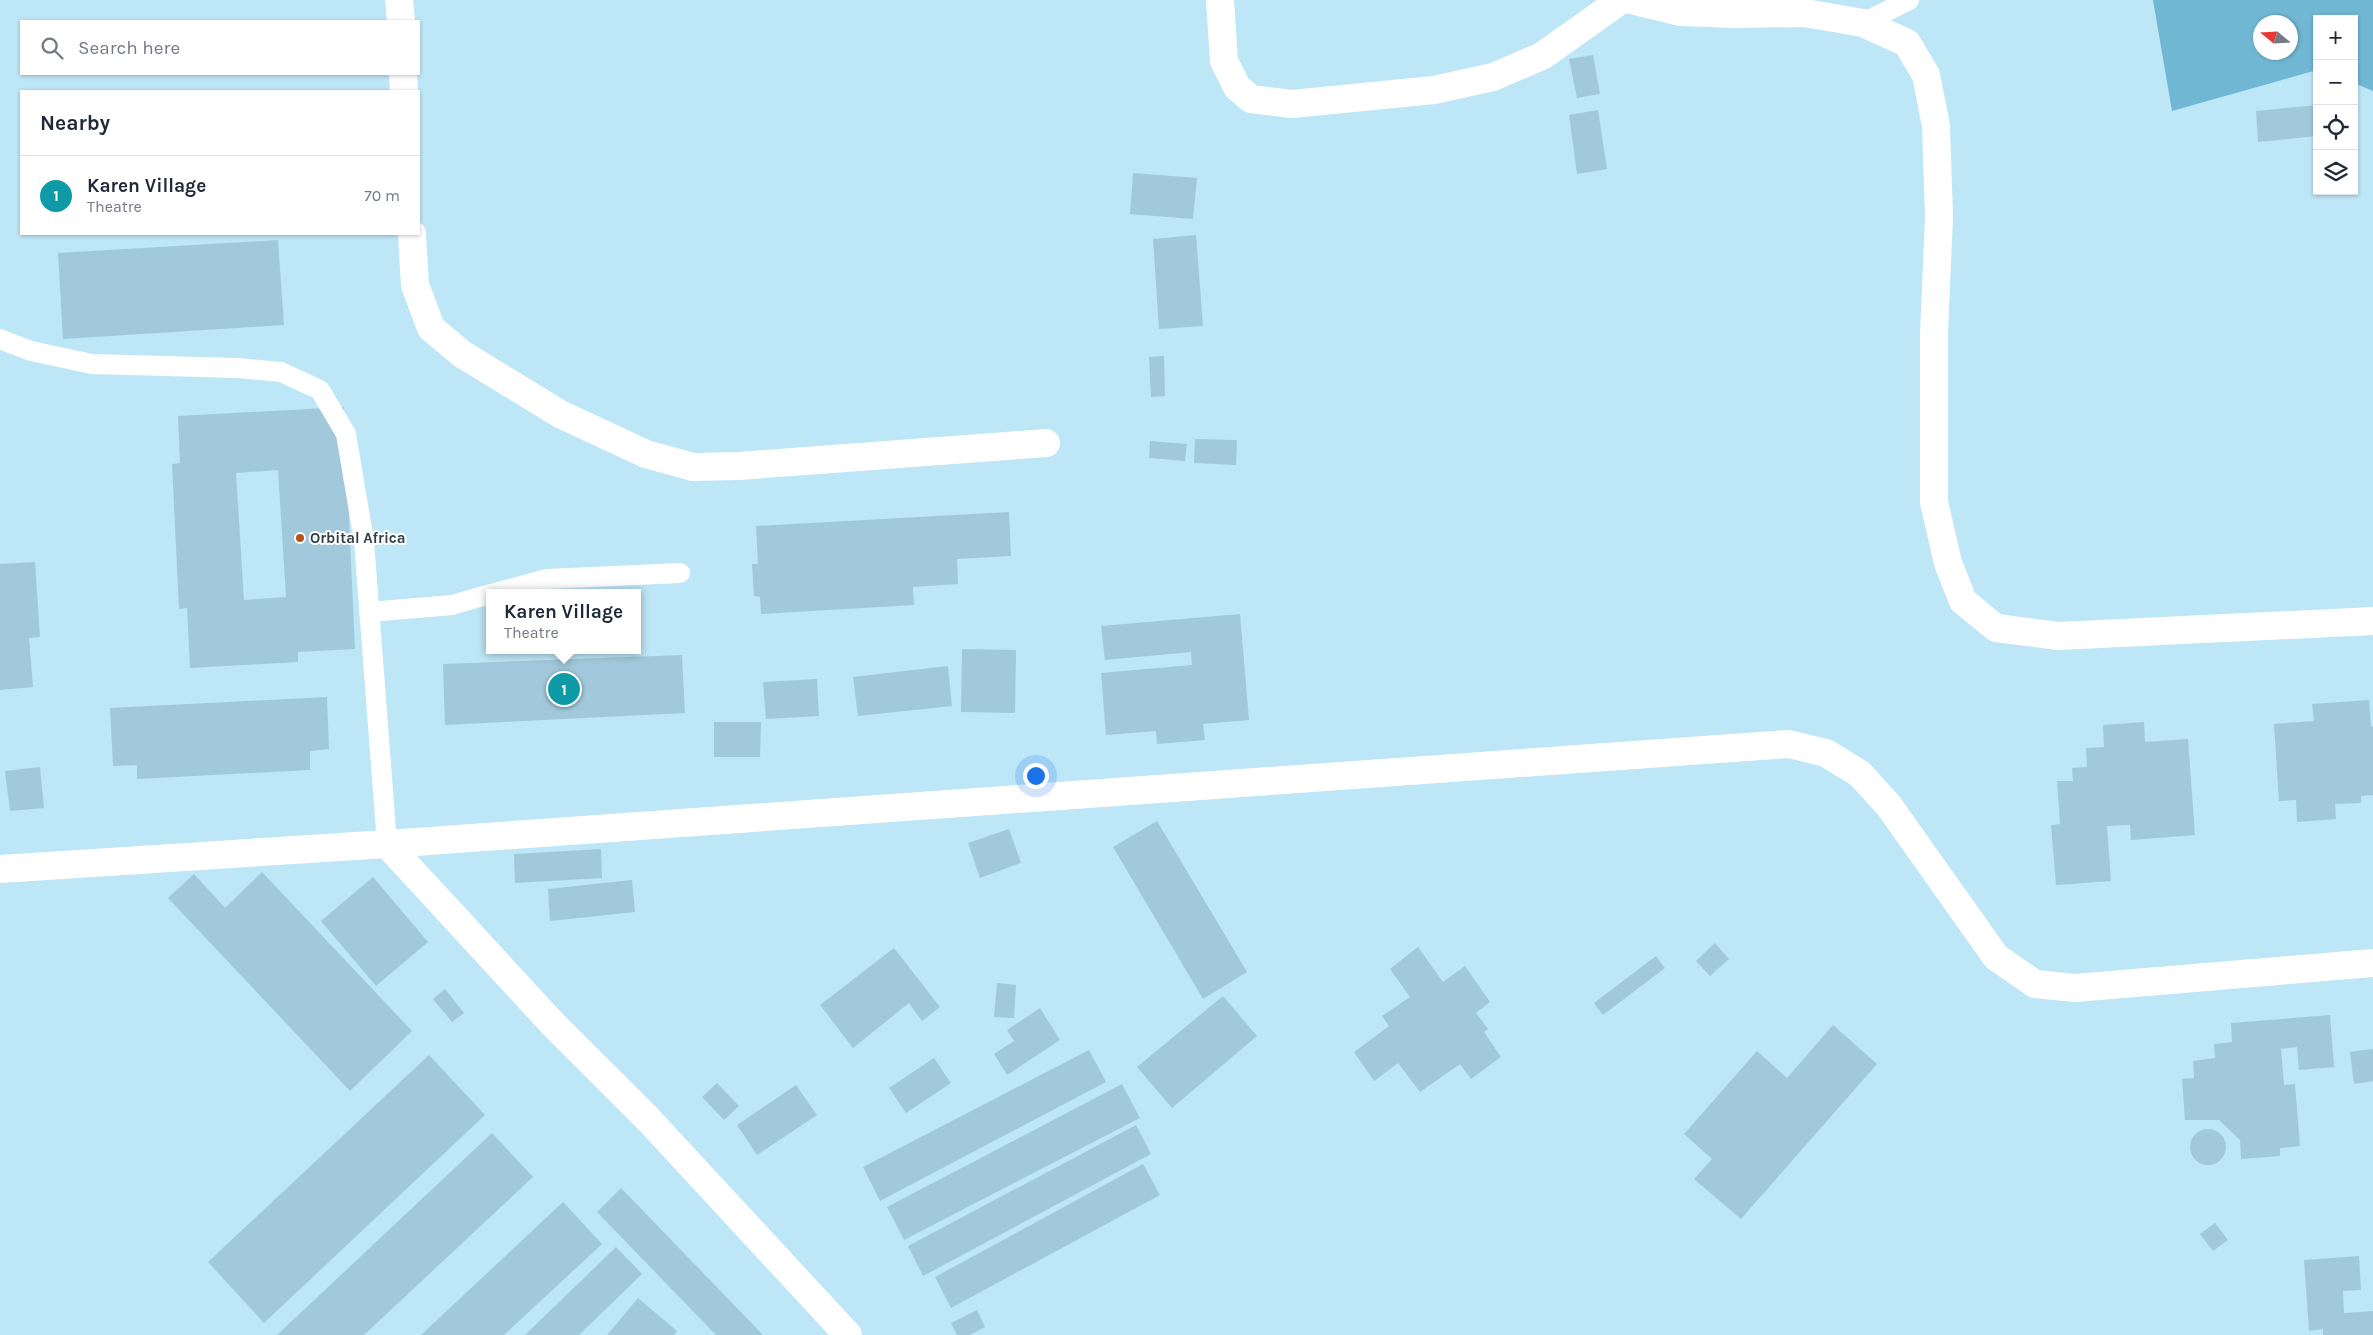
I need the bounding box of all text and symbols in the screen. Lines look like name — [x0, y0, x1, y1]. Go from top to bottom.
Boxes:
north arrow — [2253, 15, 2298, 60]
map controls — [2313, 15, 2358, 195]
button: + — [2313, 15, 2358, 60]
search box — [20, 20, 420, 75]
icon: search — [38, 34, 66, 62]
text: Search here — [78, 37, 180, 59]
button: − — [2313, 60, 2358, 105]
button: locate — [2313, 105, 2358, 150]
text: Nearby — [40, 111, 110, 135]
button: layers — [2313, 150, 2358, 195]
text: Karen Village — [87, 175, 206, 197]
text: 1 — [53, 186, 59, 205]
text: 70 m — [364, 186, 400, 205]
text: Theatre — [87, 197, 142, 216]
place label: Orbital Africa — [310, 529, 406, 547]
marker: Orbital Africa — [294, 532, 306, 544]
popup — [486, 589, 641, 654]
text: Karen Village — [504, 601, 623, 623]
text: Theatre — [504, 623, 559, 642]
pin: 1 — [548, 670, 580, 708]
your location — [1023, 763, 1049, 789]

